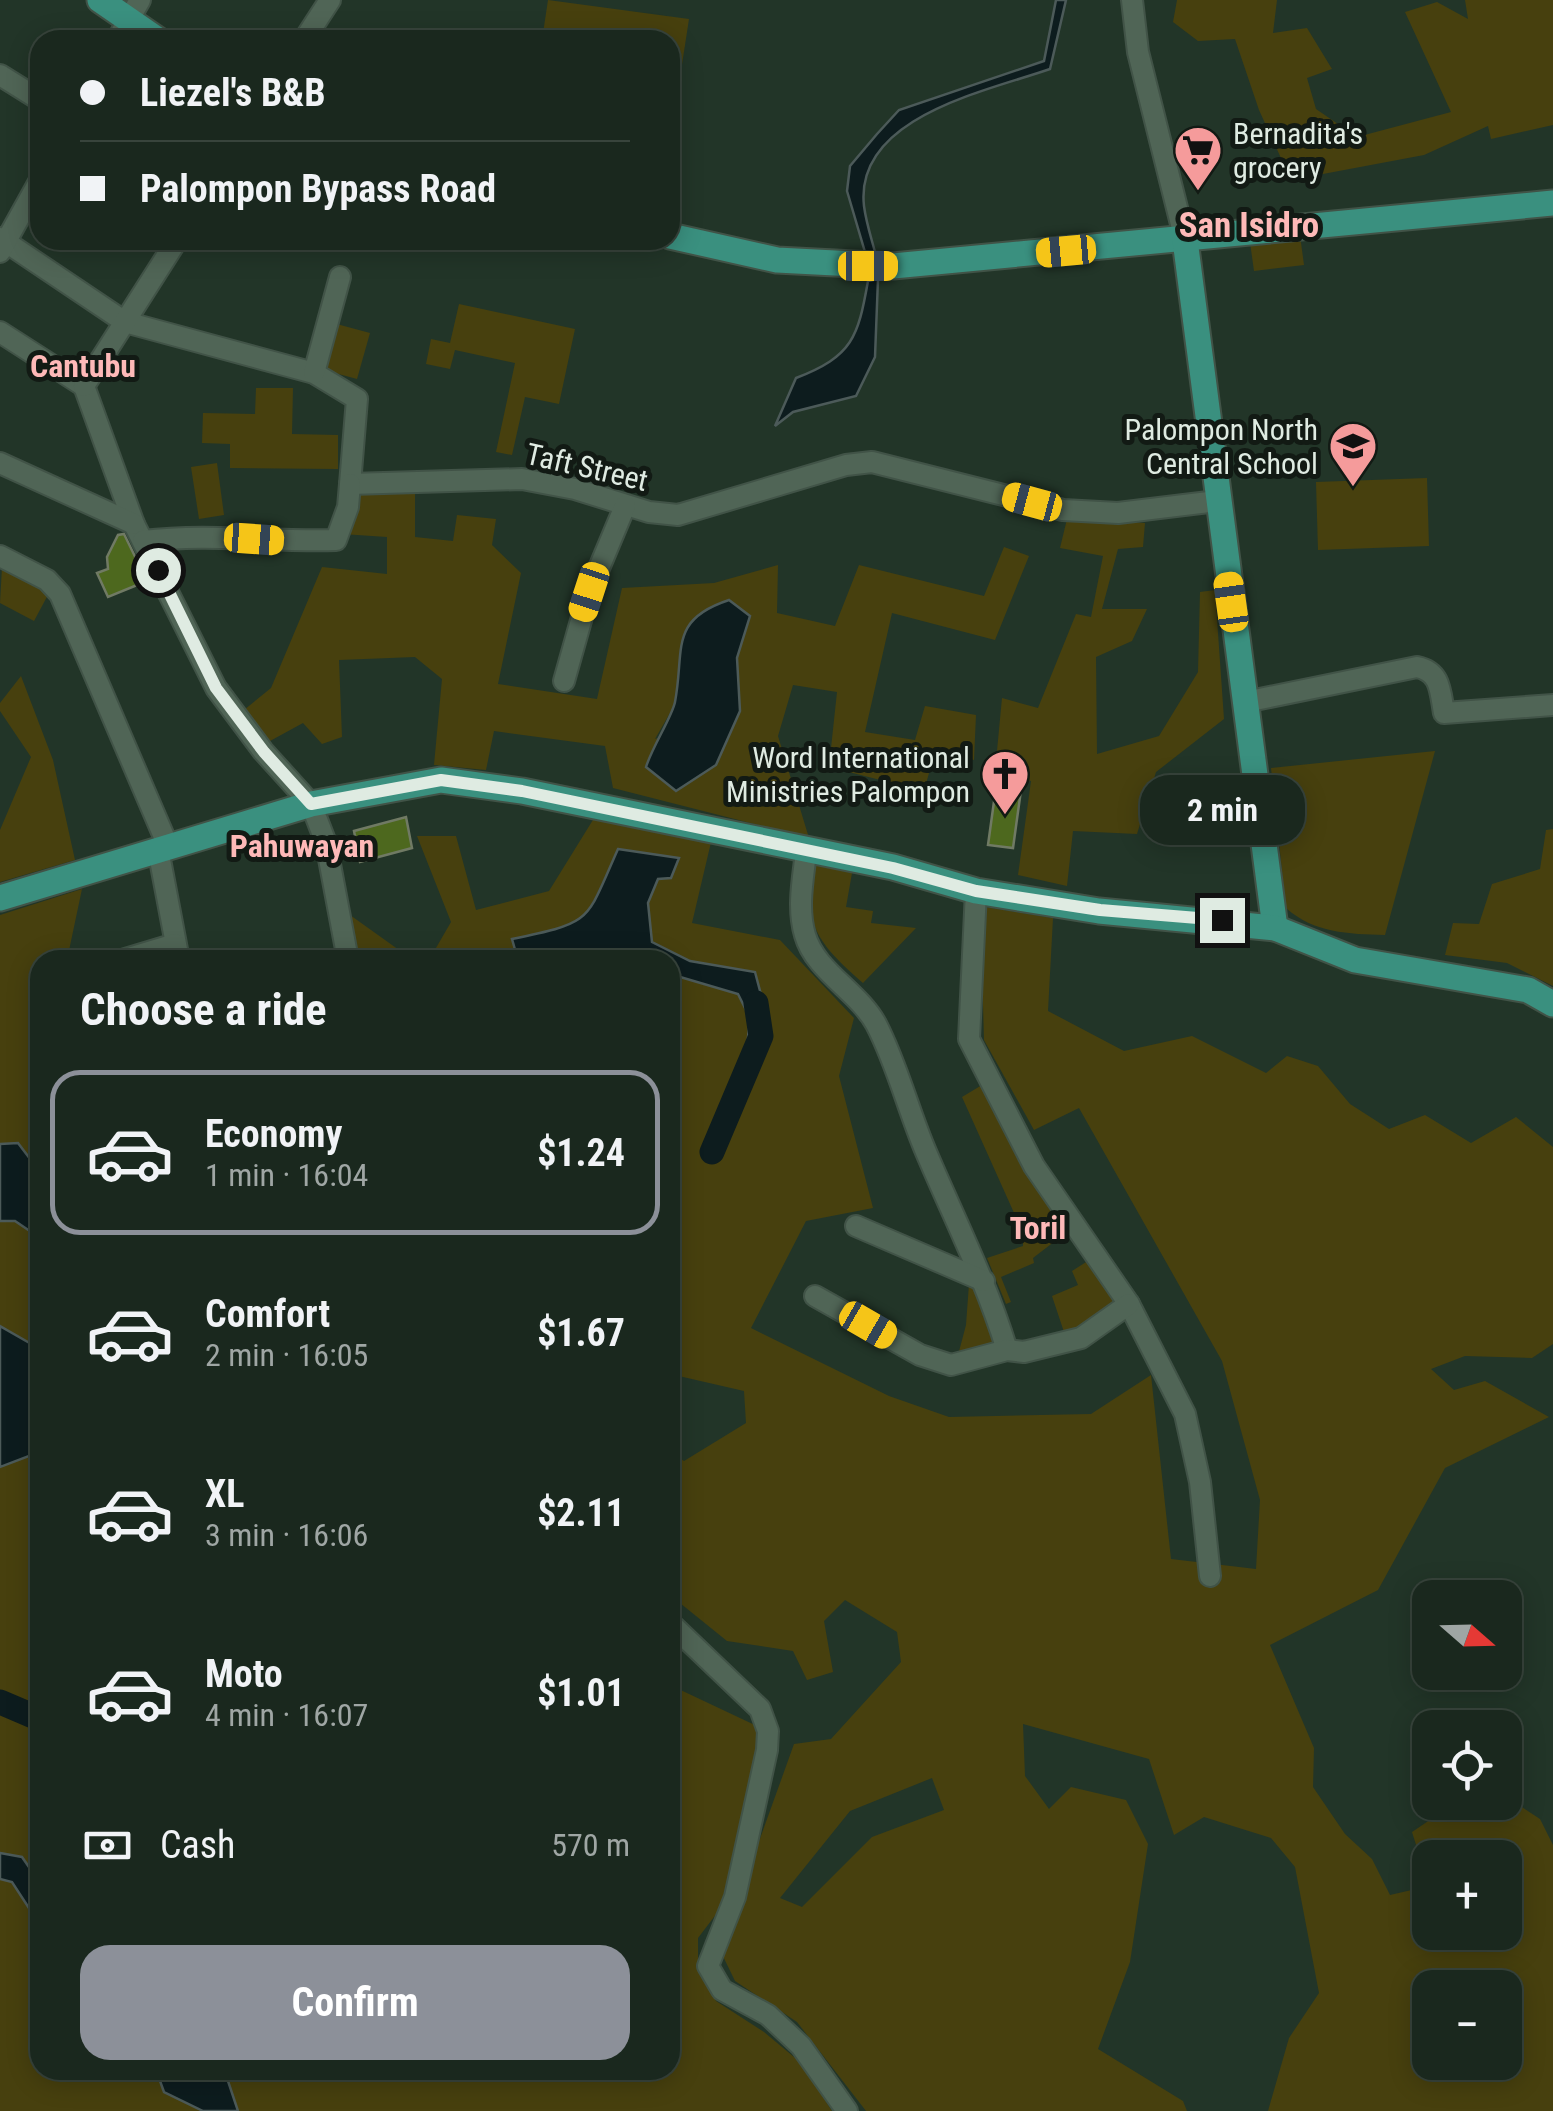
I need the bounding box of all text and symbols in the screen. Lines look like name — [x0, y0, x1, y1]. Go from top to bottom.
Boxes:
text: Liezel's B&B — [140, 71, 326, 115]
place label: Bernadita's grocery — [1233, 116, 1363, 185]
supermarket icon: Bernadita's grocery — [1172, 124, 1224, 192]
text: Palompon Bypass Road — [140, 167, 496, 211]
district label: San Isidro — [1179, 205, 1319, 246]
car — [1035, 233, 1097, 269]
car — [838, 251, 898, 281]
district label: Cantubu — [30, 347, 136, 385]
place label: Palompon North Central School — [1124, 412, 1318, 481]
school or university icon: Palompon North Central School — [1327, 420, 1379, 488]
street label: Taft Street — [523, 436, 651, 498]
car — [999, 480, 1065, 524]
car — [223, 522, 285, 556]
route start — [136, 548, 181, 593]
car — [565, 559, 613, 625]
car — [1212, 570, 1250, 634]
place label: Word International Ministries Palompon — [726, 740, 970, 809]
church icon: Word International Ministries Palompon — [979, 748, 1031, 816]
callout: 2 min — [1140, 775, 1304, 845]
text: 2 min — [1187, 791, 1258, 829]
district label: Pahuwayan — [230, 827, 374, 865]
route end — [1200, 898, 1245, 943]
text: Choose a ride — [80, 983, 327, 1036]
icon: car — [85, 1108, 175, 1198]
text: Economy — [205, 1112, 342, 1156]
text: $1.24 — [537, 1131, 625, 1175]
text: 1 min · 16:04 — [205, 1156, 368, 1194]
district label: Toril — [1010, 1209, 1066, 1247]
icon: car — [85, 1288, 175, 1378]
text: Comfort — [205, 1292, 330, 1336]
car — [835, 1297, 901, 1353]
text: $1.67 — [537, 1311, 625, 1355]
text: 2 min · 16:05 — [205, 1336, 368, 1374]
icon: car — [85, 1468, 175, 1558]
text: XL — [205, 1472, 244, 1516]
text: $2.11 — [537, 1491, 625, 1535]
text: 3 min · 16:06 — [205, 1516, 368, 1554]
north arrow — [1412, 1580, 1522, 1690]
map controls — [1412, 1580, 1522, 2080]
icon: car — [85, 1648, 175, 1738]
text: Moto — [205, 1652, 283, 1696]
text: $1.01 — [537, 1671, 625, 1715]
text: 4 min · 16:07 — [205, 1696, 368, 1734]
button: locate — [1412, 1710, 1522, 1820]
icon: cash — [80, 1818, 135, 1873]
text: Cash — [160, 1823, 235, 1867]
text: 570 m — [551, 1826, 630, 1864]
button: + — [1412, 1840, 1522, 1950]
button: Confirm — [80, 1945, 630, 2060]
button: − — [1412, 1970, 1522, 2080]

